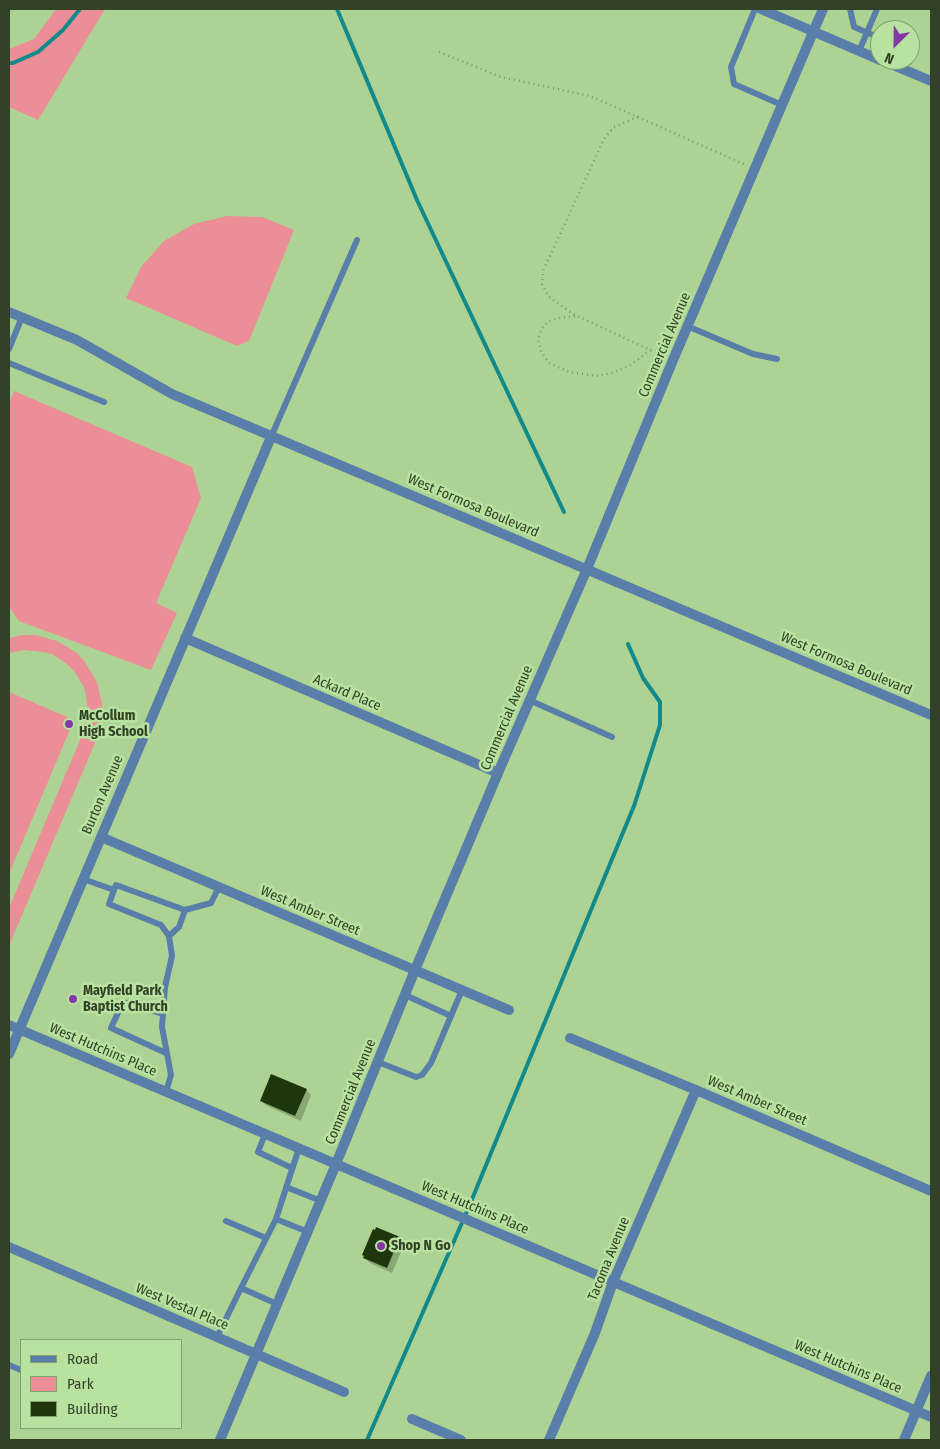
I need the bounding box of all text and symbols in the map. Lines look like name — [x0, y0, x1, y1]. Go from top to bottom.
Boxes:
north arrow — [870, 20, 920, 70]
text: N — [882, 49, 897, 68]
street label: Commercial Avenue — [635, 290, 695, 400]
street label: West Formosa Boulevard — [405, 471, 541, 541]
street label: West Formosa Boulevard — [778, 629, 914, 699]
street label: Commercial Avenue — [477, 663, 537, 773]
street label: Ackard Place — [311, 671, 383, 715]
place label: McCollum High School — [79, 708, 148, 740]
marker: McCollum High School — [63, 718, 75, 730]
street label: Burton Avenue — [79, 753, 127, 837]
street label: West Amber Street — [258, 883, 362, 939]
place label: Mayfield Park Baptist Church — [83, 983, 168, 1016]
marker: Mayfield Park Baptist Church — [67, 993, 79, 1005]
street label: West Hutchins Place — [47, 1020, 159, 1080]
street label: Commercial Avenue — [322, 1037, 380, 1147]
street label: West Amber Street — [705, 1073, 809, 1129]
street label: West Hutchins Place — [419, 1178, 531, 1238]
street label: Tacoma Avenue — [585, 1215, 633, 1303]
place label: Shop N Go — [391, 1238, 451, 1254]
marker: Shop N Go — [375, 1240, 387, 1252]
street label: West Vestal Place — [133, 1280, 231, 1334]
street label: West Hutchins Place — [792, 1337, 904, 1397]
legend — [20, 1339, 182, 1429]
text: Road — [67, 1350, 98, 1368]
text: Park — [67, 1375, 94, 1393]
text: Building — [67, 1400, 118, 1418]

